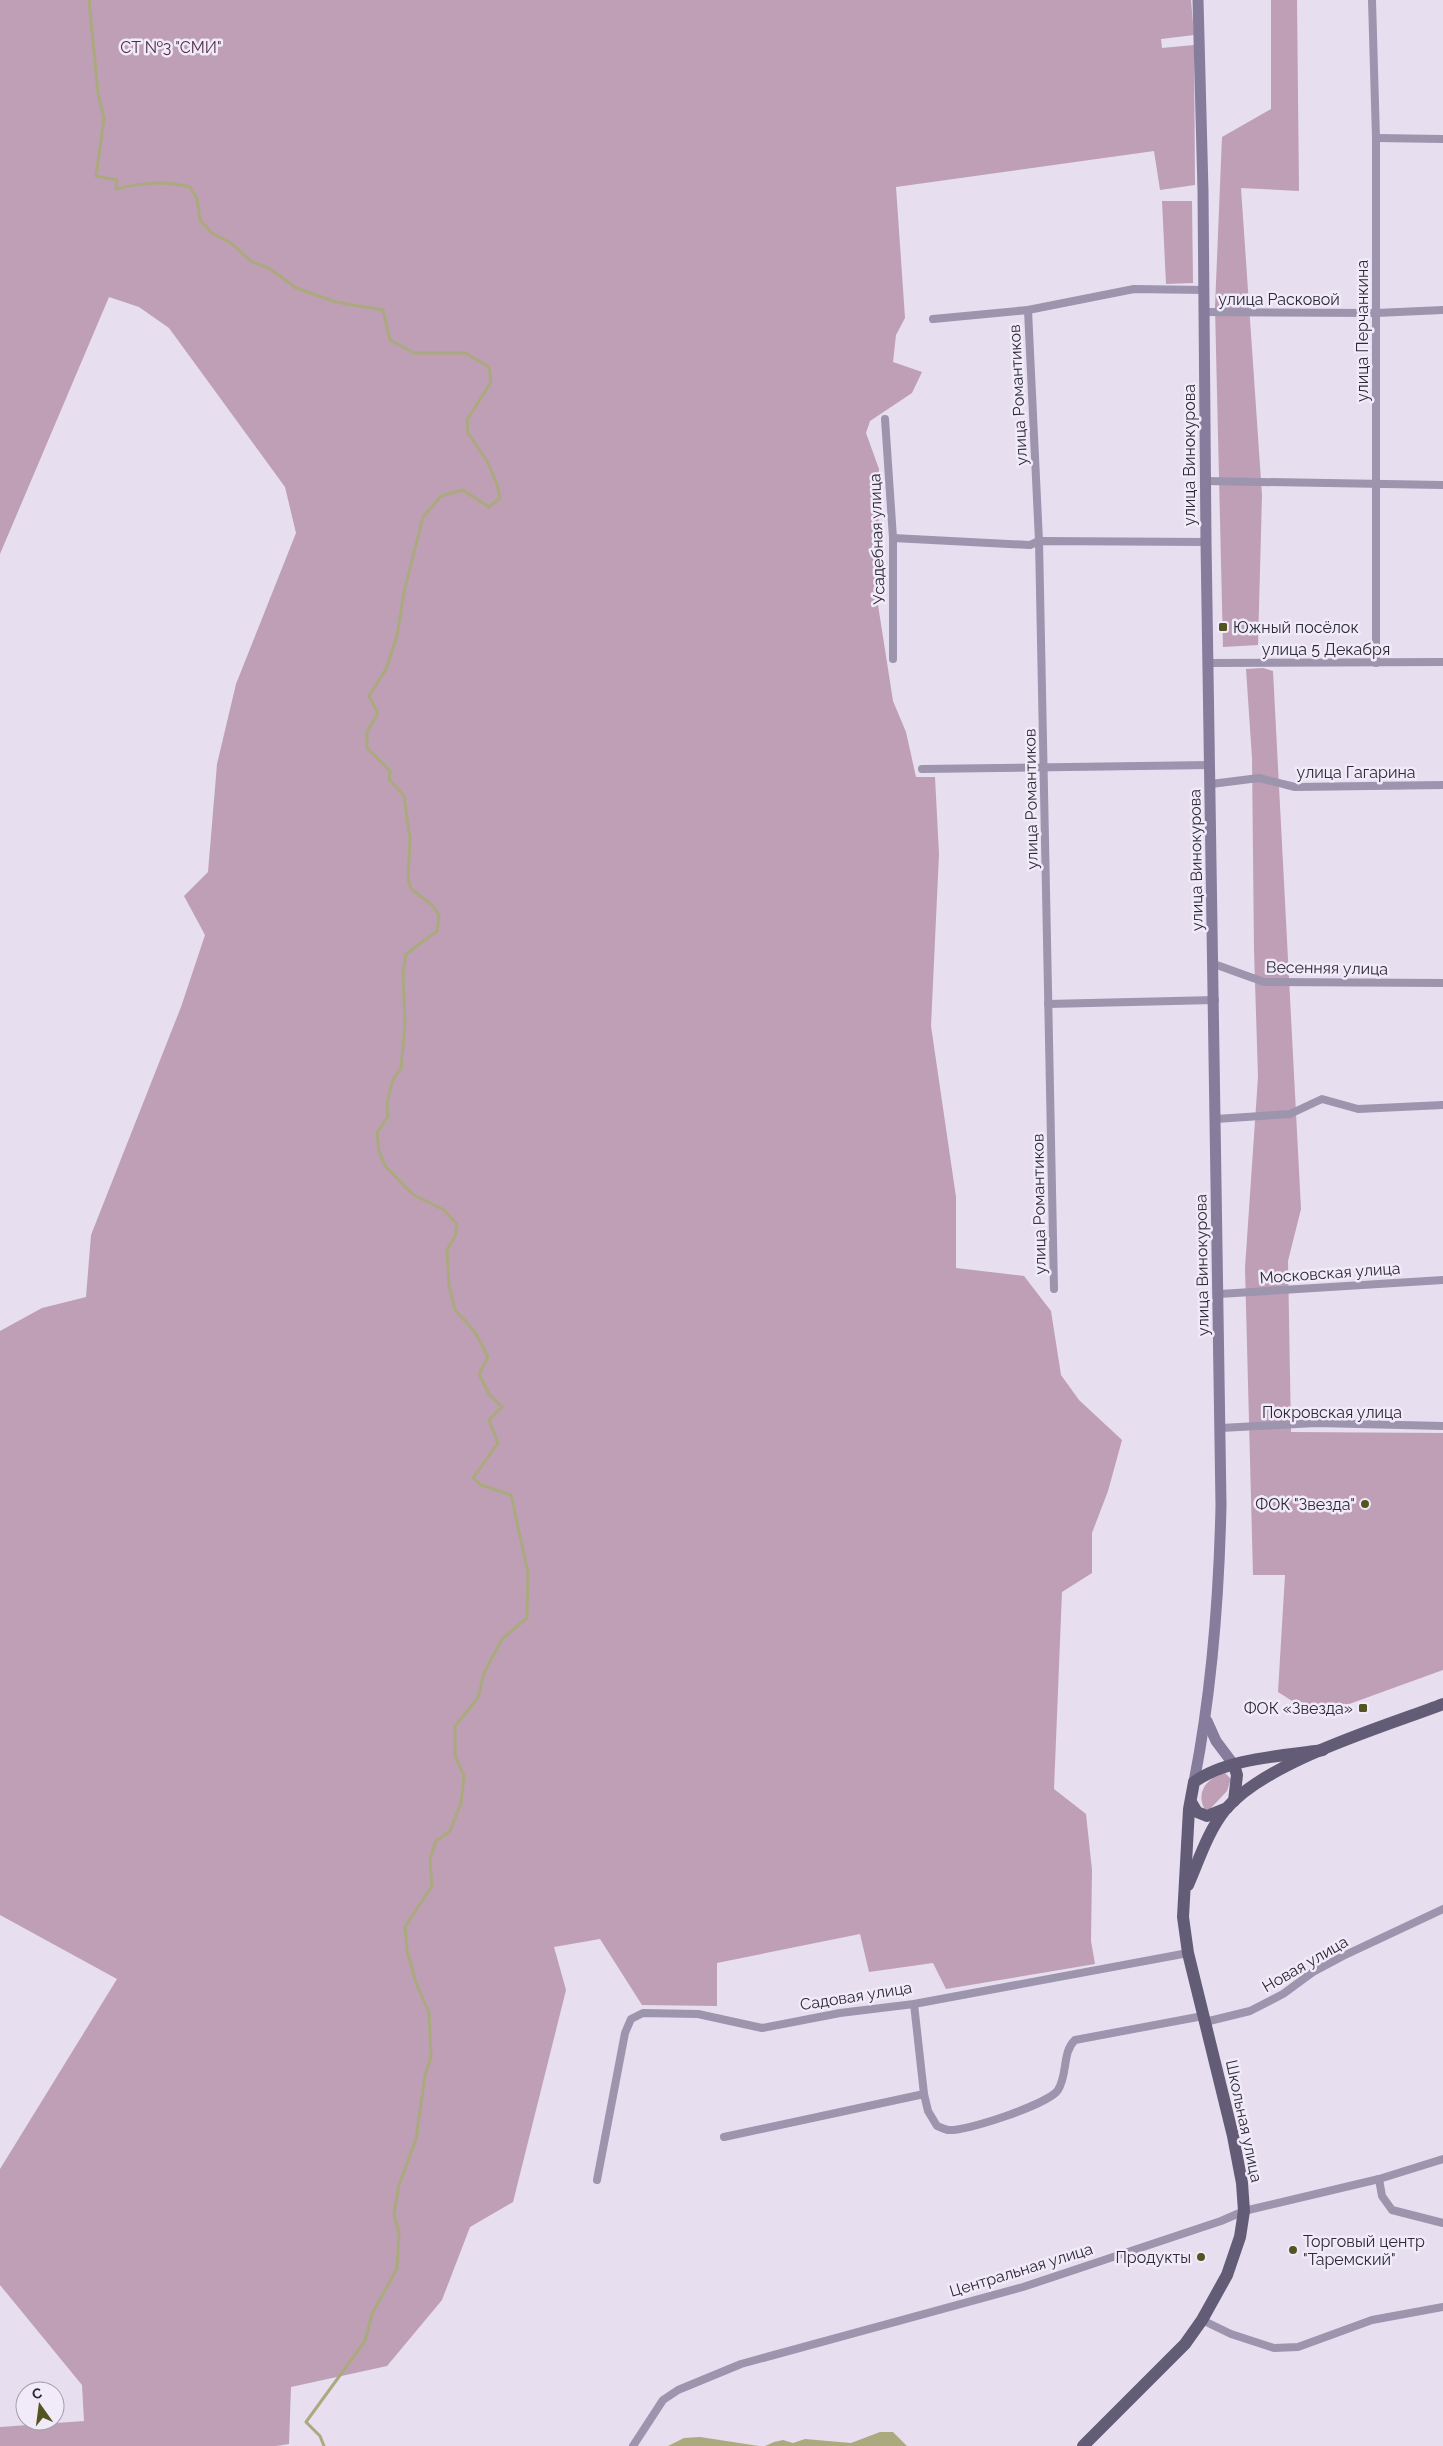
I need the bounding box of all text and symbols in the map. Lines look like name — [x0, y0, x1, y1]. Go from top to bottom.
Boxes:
park label: СТ №3 "СМИ" — [120, 38, 222, 57]
street label: улица Перчанкина — [1353, 260, 1372, 402]
street label: улица Расковой — [1218, 290, 1340, 309]
street label: улица Романтиков — [1005, 324, 1031, 466]
street label: улица Винокурова — [1180, 384, 1199, 526]
street label: Усадебная улица — [865, 473, 889, 605]
place label: Южный посёлок — [1233, 618, 1359, 637]
marker: Южный посёлок — [1217, 621, 1229, 633]
street label: улица 5 Декабря — [1262, 640, 1390, 659]
street label: улица Романтиков — [1020, 728, 1042, 870]
street label: улица Гагарина — [1297, 763, 1415, 782]
street label: улица Винокурова — [1185, 789, 1207, 931]
street label: Весенняя улица — [1266, 957, 1388, 979]
street label: улица Романтиков — [1028, 1133, 1050, 1275]
street label: улица Винокурова — [1191, 1194, 1213, 1336]
street label: Московская улица — [1259, 1259, 1401, 1287]
street label: Покровская улица — [1262, 1403, 1402, 1422]
place label: ФОК "Звезда" — [1255, 1495, 1355, 1514]
marker: ФОК "Звезда" — [1359, 1498, 1371, 1510]
place label: ФОК «Звезда» — [1244, 1699, 1353, 1718]
marker: ФОК «Звезда» — [1357, 1702, 1369, 1714]
street label: Новая улица — [1259, 1932, 1351, 1996]
street label: Садовая улица — [799, 1978, 913, 2014]
street label: Школьная улица — [1222, 2058, 1266, 2184]
place label: Торговый центр "Таремский" — [1303, 2232, 1425, 2269]
street label: Центральная улица — [947, 2239, 1095, 2301]
marker: Торговый центр "Таремский" — [1287, 2244, 1299, 2256]
place label: Продукты — [1115, 2248, 1191, 2267]
marker: Продукты — [1195, 2251, 1207, 2263]
north arrow — [15, 2381, 65, 2431]
text: С — [30, 2384, 44, 2402]

